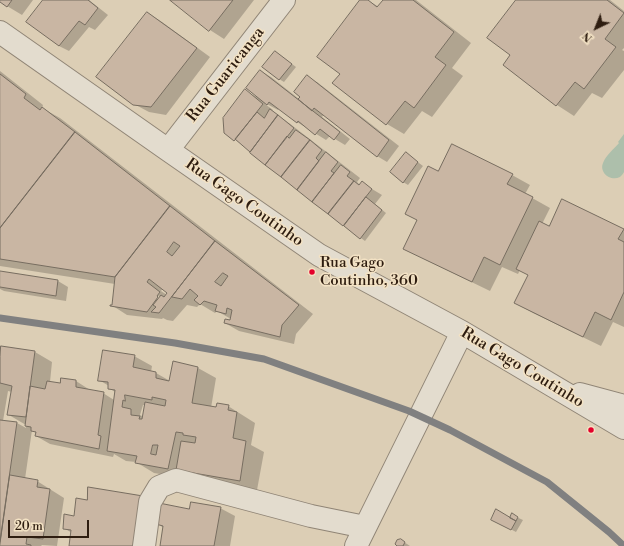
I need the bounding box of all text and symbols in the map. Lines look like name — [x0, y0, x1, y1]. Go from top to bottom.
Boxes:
north arrow — [576, 8, 616, 48]
street label: Rua Guaricanga — [183, 24, 269, 126]
text: N — [580, 29, 596, 45]
street label: Rua Gago Coutinho — [181, 155, 307, 251]
place label: Rua Gago Coutinho, 360 — [320, 254, 418, 289]
marker: Rua Gago Coutinho, 360 — [307, 267, 317, 277]
street label: Rua Gago Coutinho — [457, 324, 587, 412]
unlabelled marker — [586, 425, 596, 435]
scale bar — [10, 512, 91, 538]
text: 20 m — [15, 519, 43, 534]

